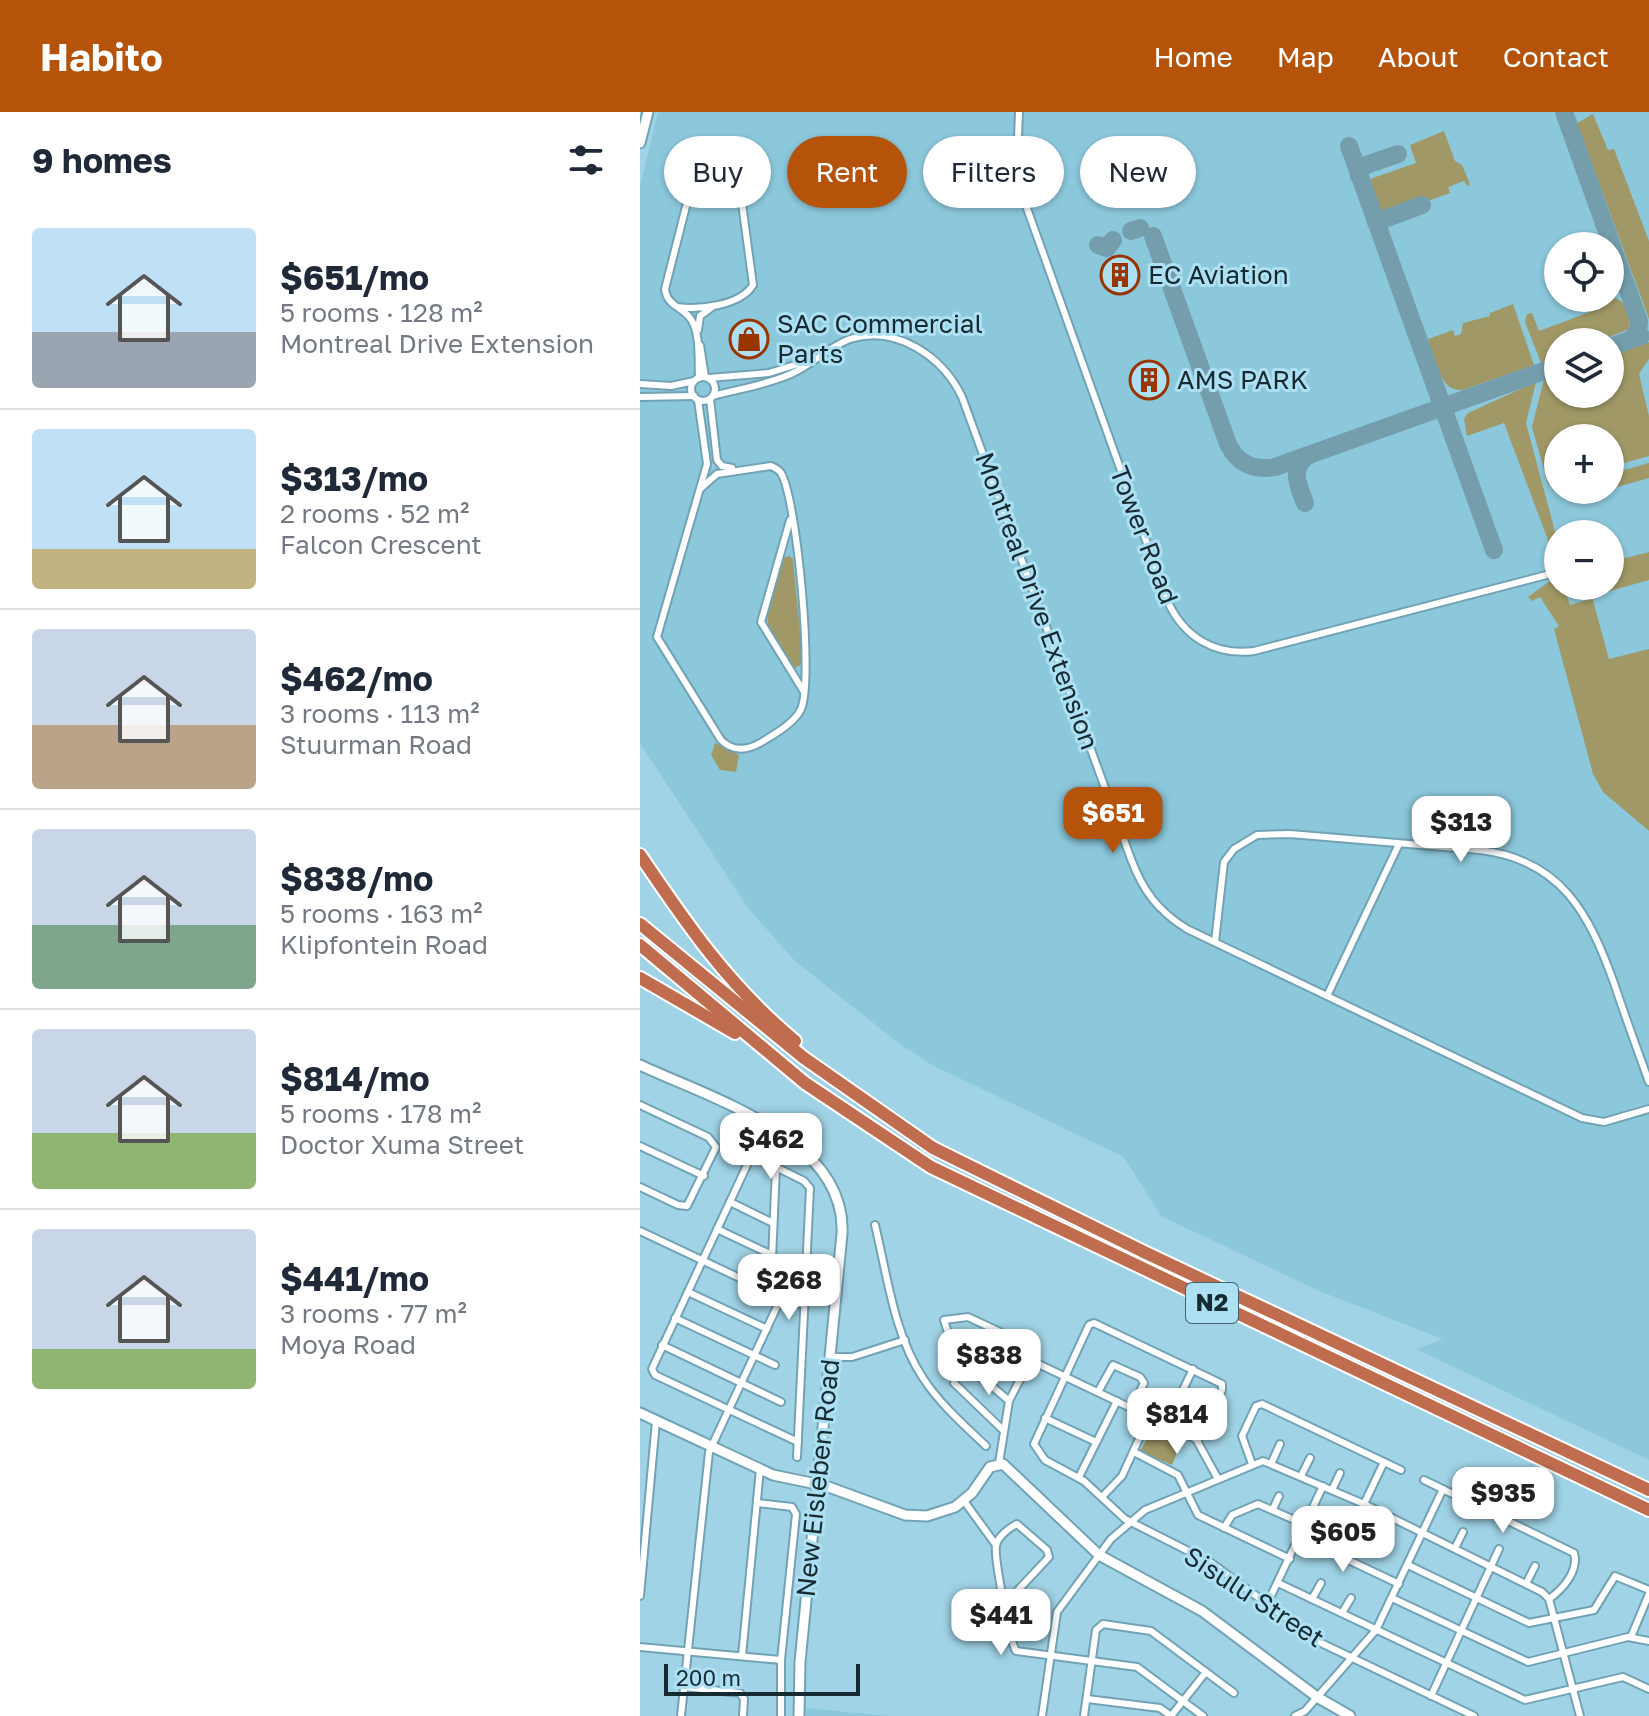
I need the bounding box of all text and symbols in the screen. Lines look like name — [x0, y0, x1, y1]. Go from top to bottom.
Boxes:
text: Habito — [40, 34, 163, 79]
text: Home — [1154, 40, 1233, 73]
text: Map — [1277, 40, 1334, 73]
text: About — [1378, 40, 1459, 73]
text: Contact — [1503, 40, 1609, 73]
chip: Buy — [664, 136, 771, 208]
chip: Rent — [787, 136, 907, 208]
chip: Filters — [923, 136, 1064, 208]
chip: New — [1080, 136, 1196, 208]
icon: filters — [564, 138, 608, 182]
text: 9 homes — [32, 140, 172, 180]
map controls — [1544, 232, 1624, 600]
button: locate — [1544, 232, 1624, 312]
building icon: EC Aviation — [1099, 254, 1141, 296]
text: $651/mo — [280, 257, 429, 297]
place label: EC Aviation — [1148, 259, 1289, 290]
icon: home — [96, 260, 192, 356]
text: 5 rooms · 128 m² — [280, 297, 483, 328]
place label: SAC Commercial Parts — [777, 308, 983, 369]
shop icon: SAC Commercial Parts — [728, 318, 770, 360]
text: Montreal Drive Extension — [280, 328, 594, 359]
button: layers — [1544, 328, 1624, 408]
building icon: AMS PARK — [1128, 359, 1170, 401]
place label: AMS PARK — [1177, 364, 1308, 395]
button: + — [1544, 424, 1624, 504]
street label: Montreal Drive Extension — [969, 448, 1106, 754]
text: $313/mo — [280, 458, 428, 498]
icon: home — [96, 461, 192, 557]
street label: Tower Road — [1104, 461, 1185, 608]
text: 2 rooms · 52 m² — [280, 498, 469, 529]
button: − — [1544, 520, 1624, 600]
text: Falcon Crescent — [280, 529, 482, 560]
text: $462/mo — [280, 658, 433, 698]
icon: home — [96, 661, 192, 757]
text: 3 rooms · 113 m² — [280, 698, 480, 729]
text: Stuurman Road — [280, 729, 472, 760]
pin: $651 — [1066, 787, 1160, 855]
pin: $313 — [1414, 796, 1508, 864]
text: $651 — [1081, 797, 1145, 828]
text: $313 — [1430, 806, 1492, 837]
text: $838/mo — [280, 858, 434, 898]
icon: home — [96, 861, 192, 957]
text: 5 rooms · 163 m² — [280, 898, 483, 929]
text: Klipfontein Road — [280, 929, 488, 960]
text: $814/mo — [280, 1058, 430, 1098]
icon: home — [96, 1061, 192, 1157]
text: 5 rooms · 178 m² — [280, 1098, 481, 1129]
pin: $462 — [724, 1113, 818, 1181]
text: $462 — [738, 1123, 804, 1154]
text: Doctor Xuma Street — [280, 1129, 524, 1160]
pin: $268 — [742, 1254, 836, 1322]
text: $441/mo — [280, 1258, 429, 1298]
icon: home — [96, 1261, 192, 1357]
text: $268 — [756, 1264, 822, 1295]
road number: N2 — [1186, 1283, 1238, 1323]
text: 3 rooms · 77 m² — [280, 1298, 467, 1329]
text: Moya Road — [280, 1329, 416, 1360]
pin: $838 — [942, 1329, 1036, 1397]
text: $838 — [956, 1339, 1022, 1370]
street label: New Eisleben Road — [790, 1357, 845, 1598]
pin: $814 — [1130, 1388, 1224, 1456]
text: $814 — [1145, 1398, 1209, 1429]
pin: $935 — [1456, 1467, 1550, 1535]
text: $935 — [1470, 1477, 1536, 1508]
pin: $605 — [1296, 1506, 1390, 1574]
text: $605 — [1310, 1516, 1376, 1547]
street label: Sisulu Street — [1178, 1540, 1330, 1653]
pin: $441 — [954, 1589, 1048, 1657]
text: $441 — [969, 1599, 1033, 1630]
scale bar — [664, 1660, 860, 1696]
text: 200 m — [676, 1664, 741, 1691]

